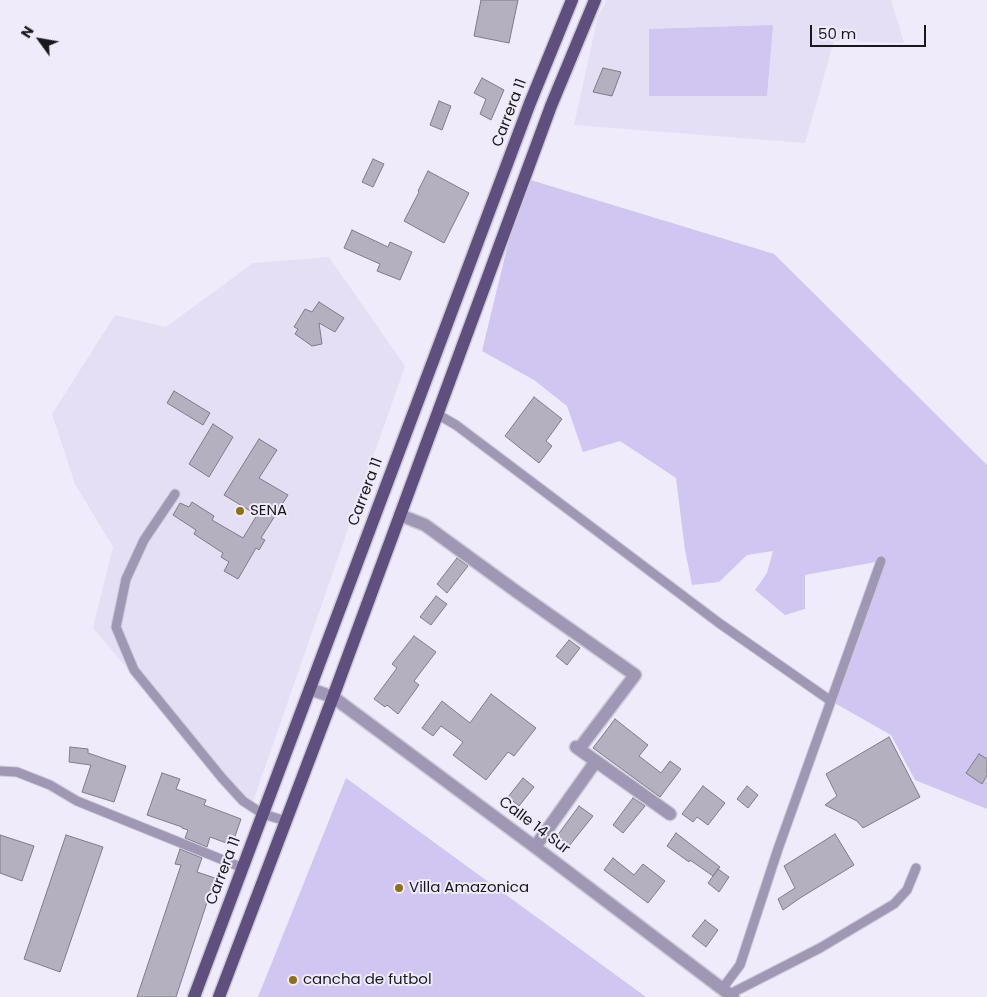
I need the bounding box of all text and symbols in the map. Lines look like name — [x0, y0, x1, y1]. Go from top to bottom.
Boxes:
north arrow — [15, 15, 65, 65]
scale bar — [812, 15, 928, 47]
text: N — [16, 22, 39, 42]
text: 50 m — [818, 23, 856, 44]
street label: Carrera 11 — [489, 76, 531, 150]
street label: Carrera 11 — [345, 455, 387, 529]
place label: SENA — [250, 502, 287, 520]
marker: SENA — [234, 505, 246, 517]
street label: Calle 14 Sur — [495, 793, 573, 859]
street label: Carrera 11 — [203, 834, 245, 908]
place label: Villa Amazonica — [409, 879, 529, 897]
marker: Villa Amazonica — [393, 882, 405, 894]
place label: cancha de futbol — [303, 971, 432, 989]
marker: cancha de futbol — [287, 974, 299, 986]

